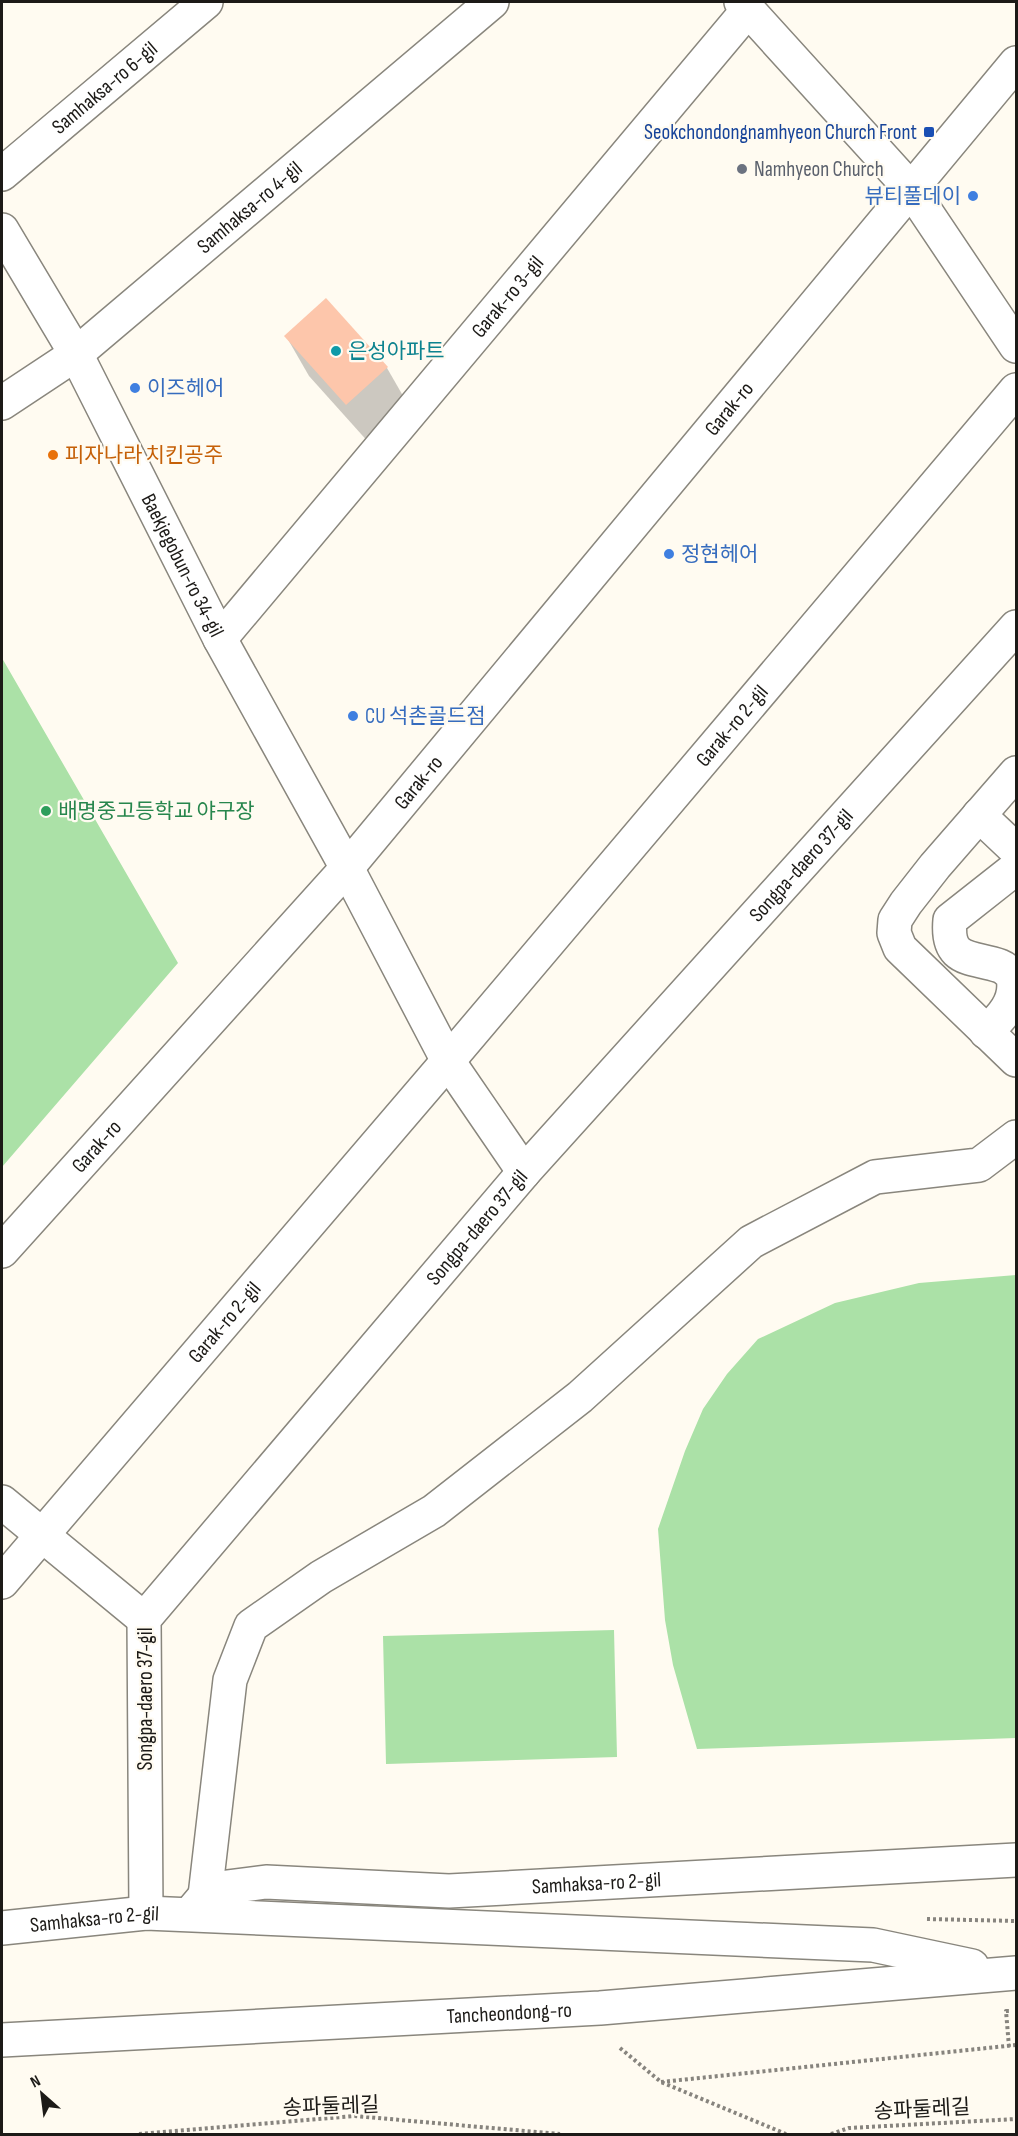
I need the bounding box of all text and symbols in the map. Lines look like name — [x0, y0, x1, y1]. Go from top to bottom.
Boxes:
street label: Samhaksa-ro 6-gil — [47, 37, 163, 139]
place label: Seokchondongnamhyeon Church Front — [644, 120, 917, 145]
marker: Seokchondongnamhyeon Church Front — [922, 125, 936, 139]
street label: Samhaksa-ro 4-gil — [192, 156, 307, 259]
place label: Namhyeon Church — [754, 157, 884, 182]
marker: Namhyeon Church — [735, 162, 749, 176]
place label: 뷰티풀데이 — [864, 184, 961, 209]
marker: 뷰티풀데이 — [966, 189, 980, 203]
street label: Garak-ro 3-gil — [466, 251, 549, 343]
place label: 은성아파트 — [348, 339, 445, 364]
marker: 은성아파트 — [329, 344, 343, 358]
place label: 이즈헤어 — [147, 376, 224, 401]
street label: Garak-ro — [700, 377, 759, 441]
marker: 이즈헤어 — [128, 381, 142, 395]
place label: 피자나라 치킨공주 — [65, 443, 223, 468]
marker: 피자나라 치킨공주 — [46, 448, 60, 462]
street label: Baekjegobun-ro 34-gil — [136, 490, 229, 641]
place label: 정현헤어 — [681, 542, 758, 567]
marker: 정현헤어 — [662, 547, 676, 561]
street label: Garak-ro 2-gil — [691, 680, 774, 772]
place label: CU 석촌골드점 — [365, 704, 486, 729]
marker: CU 석촌골드점 — [346, 709, 360, 723]
street label: Garak-ro — [389, 751, 448, 815]
place label: 배명중고등학교 야구장 — [58, 799, 255, 824]
marker: 배명중고등학교 야구장 — [39, 804, 53, 818]
street label: Songpa-daero 37-gil — [744, 804, 859, 927]
street label: Garak-ro — [67, 1115, 127, 1178]
street label: Songpa-daero 37-gil — [421, 1165, 533, 1290]
street label: Garak-ro 2-gil — [183, 1277, 266, 1368]
street label: Songpa-daero 37-gil — [133, 1627, 158, 1771]
street label: Samhaksa-ro 2-gil — [531, 1867, 662, 1899]
street label: Samhaksa-ro 2-gil — [29, 1901, 160, 1938]
street label: Tancheondong-ro — [446, 1998, 573, 2029]
north arrow — [12, 2064, 72, 2124]
text: N — [27, 2072, 44, 2092]
street label: 송파둘레길 — [282, 2092, 380, 2121]
street label: 송파둘레길 — [873, 2094, 971, 2125]

